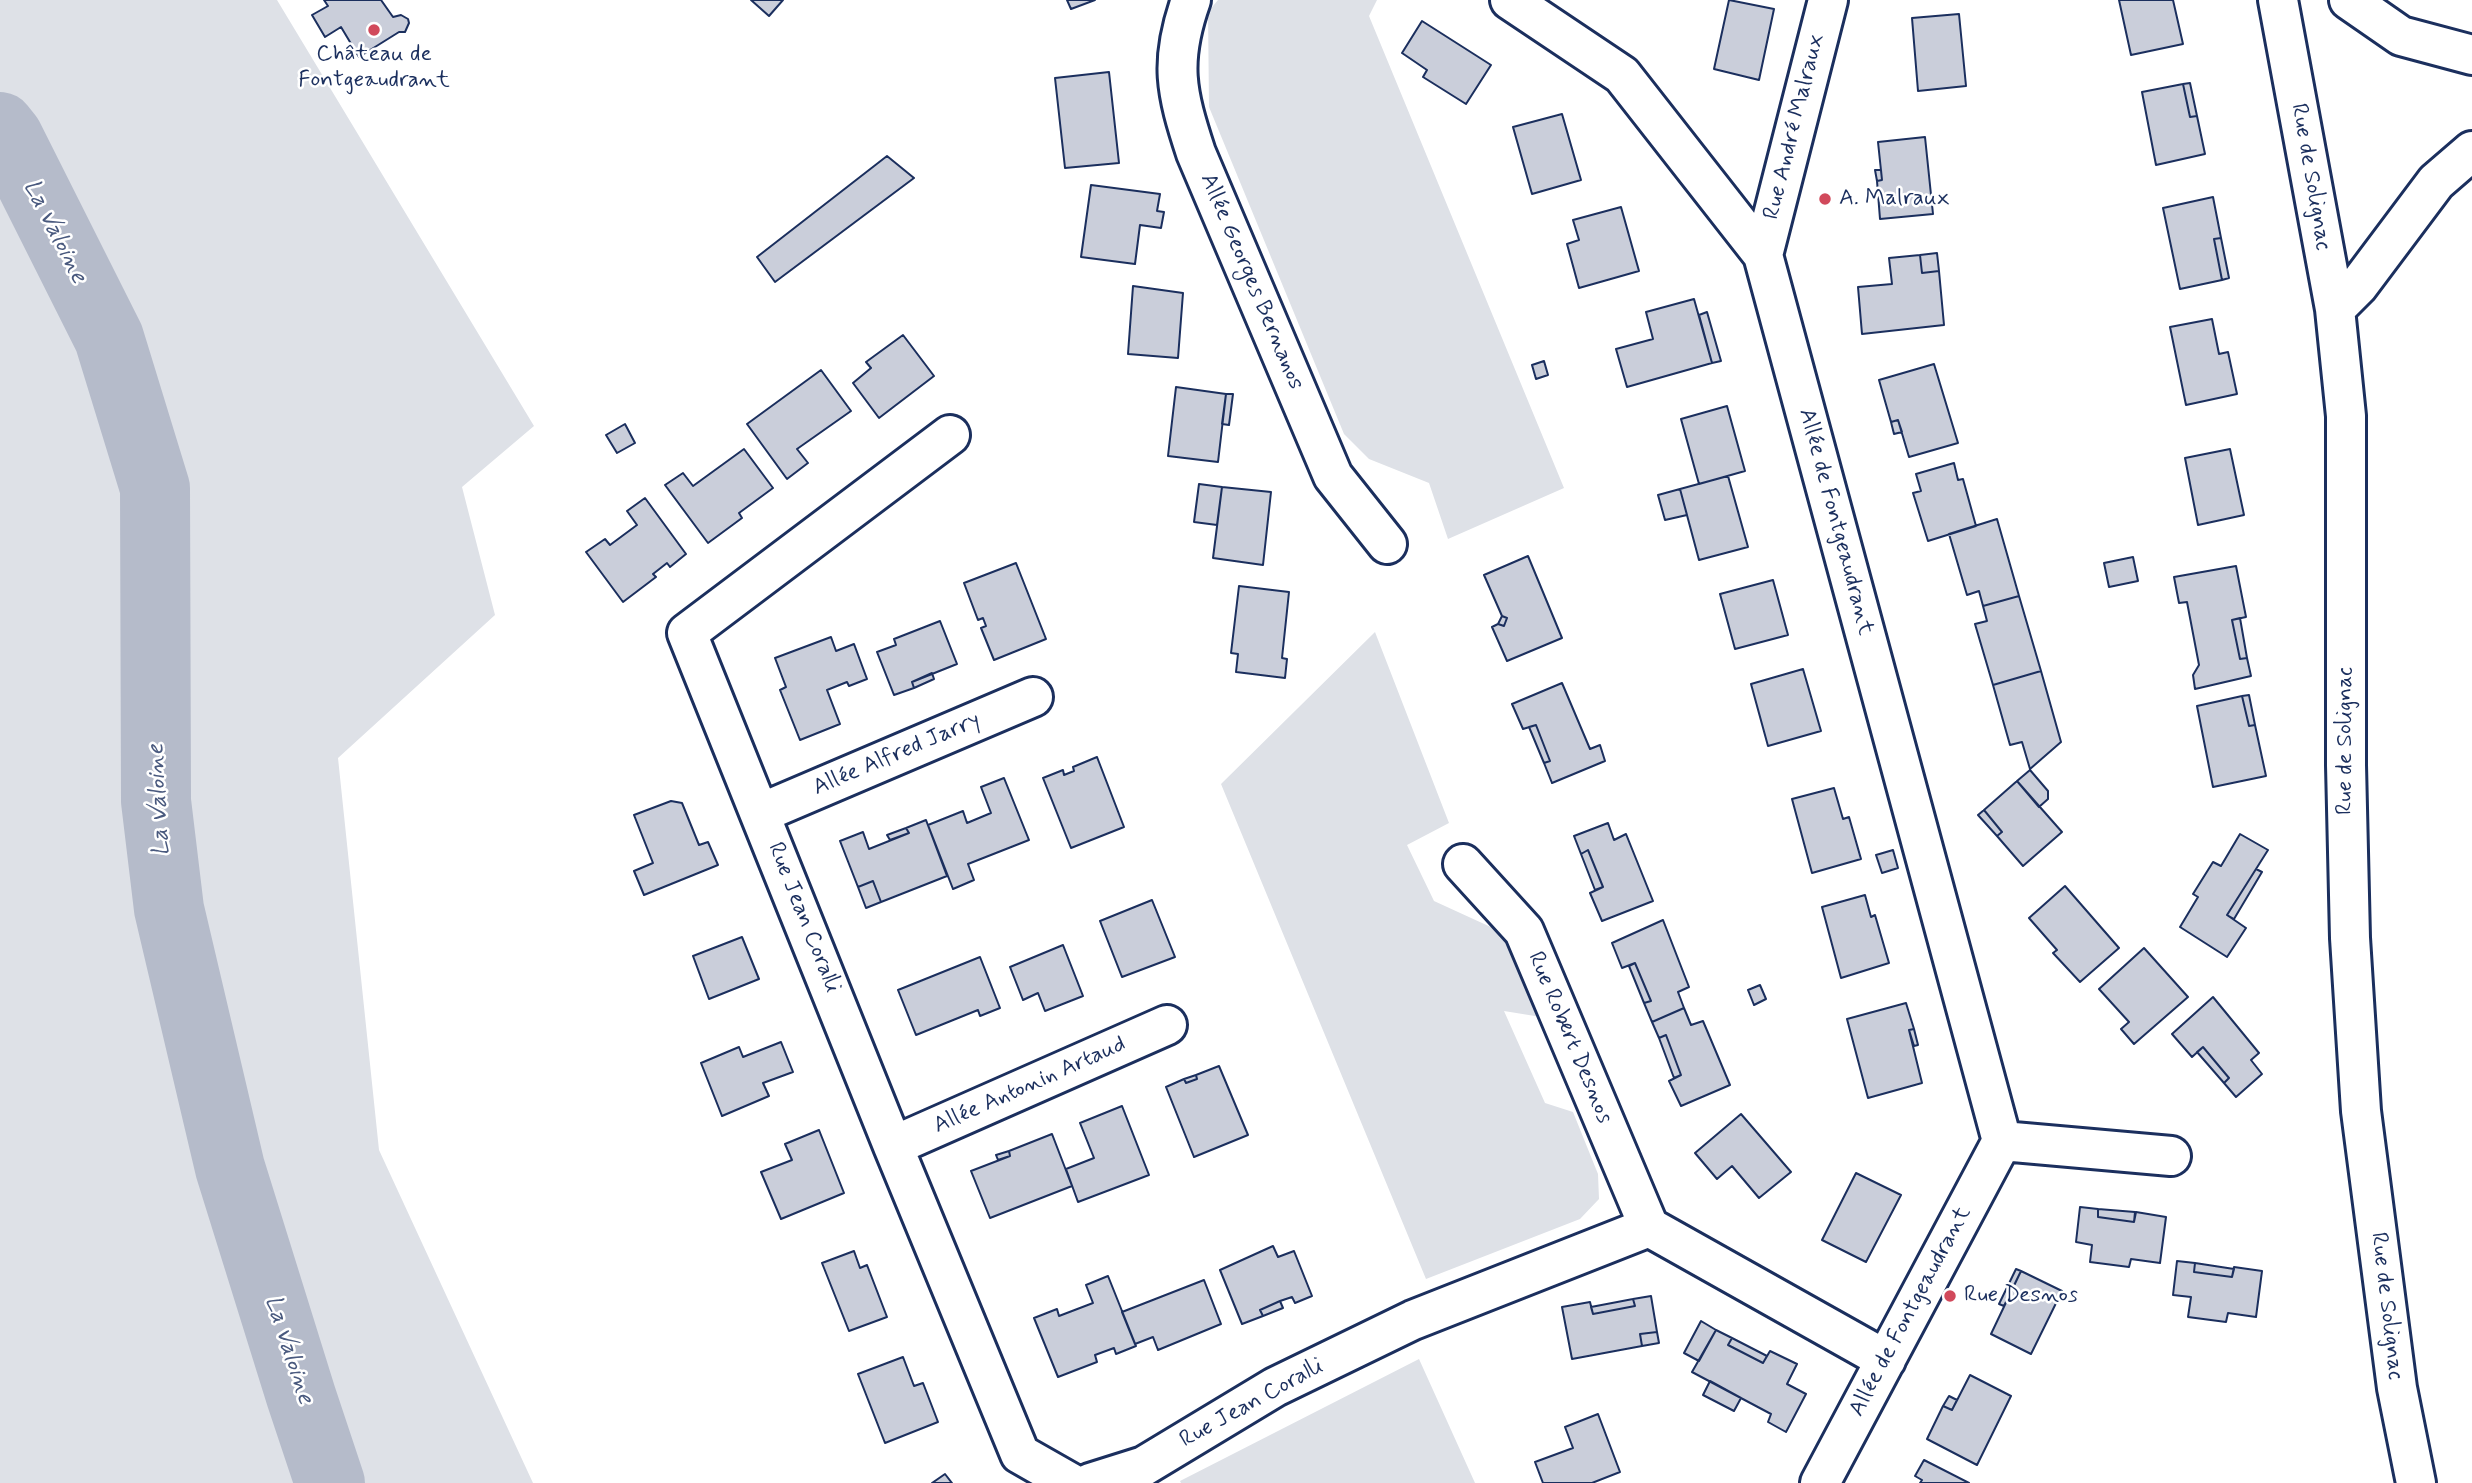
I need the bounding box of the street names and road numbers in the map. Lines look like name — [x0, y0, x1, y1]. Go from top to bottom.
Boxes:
street label: Rue André Malraux — [1759, 31, 1831, 223]
street label: Rue de Solignac — [2284, 102, 2336, 252]
street label: Allée Georges Bernanos — [1193, 170, 1309, 394]
street label: Allée de Fontgeaudrant — [1791, 406, 1879, 638]
street label: Rue de Solignac — [2332, 667, 2360, 815]
street label: Allée Alfred Jarry — [809, 707, 985, 803]
street label: Rue Jean Coralli — [760, 839, 846, 997]
street label: Rue Robert Desnos — [1520, 948, 1618, 1128]
street label: Allée Antonin Artaud — [930, 1031, 1130, 1141]
street label: Allée de Fontgeaudrant — [1844, 1202, 1978, 1422]
street label: Rue de Solignac — [2363, 1231, 2409, 1381]
street label: Rue Jean Coralli — [1176, 1353, 1328, 1455]

